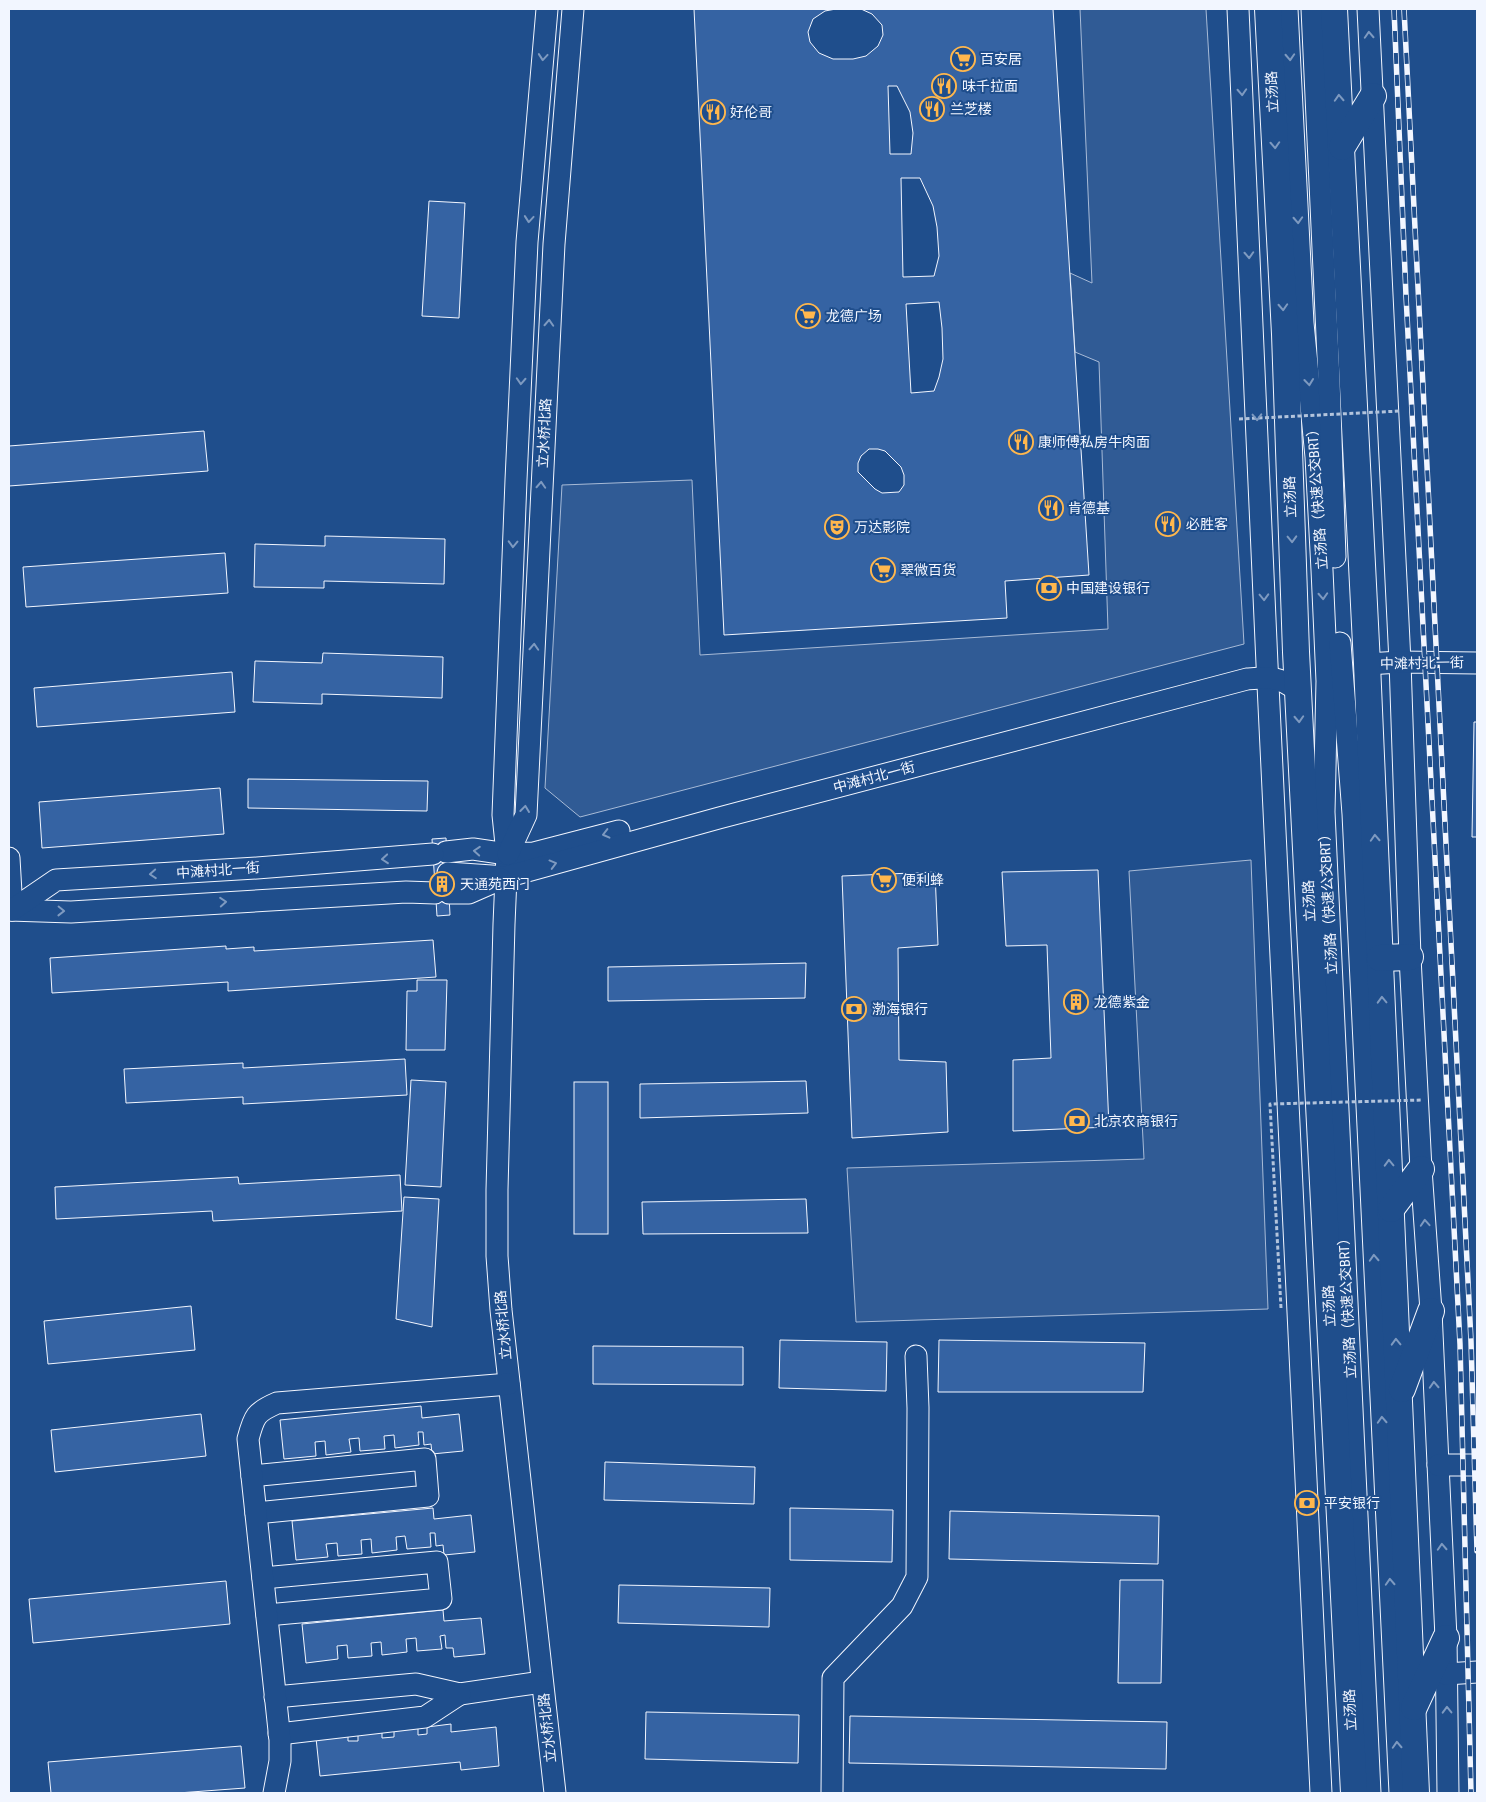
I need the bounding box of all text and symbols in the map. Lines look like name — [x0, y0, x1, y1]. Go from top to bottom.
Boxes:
one-way arrow — [1364, 31, 1375, 39]
supermarket icon: 百安居 — [950, 46, 976, 72]
place label: 百安居 — [980, 51, 1022, 67]
one-way arrow — [538, 54, 549, 62]
one-way arrow — [1284, 54, 1295, 62]
street label: 立汤路 — [1263, 71, 1281, 113]
restaurant icon: 味千拉面 — [931, 73, 957, 99]
place label: 味千拉面 — [962, 78, 1018, 94]
one-way arrow — [1237, 89, 1247, 97]
one-way arrow — [1333, 94, 1344, 102]
restaurant icon: 兰芝楼 — [919, 96, 945, 122]
restaurant icon: 好伦哥 — [700, 99, 726, 125]
place label: 兰芝楼 — [950, 101, 992, 117]
place label: 好伦哥 — [730, 104, 772, 120]
one-way arrow — [1270, 141, 1281, 149]
one-way arrow — [524, 216, 535, 224]
one-way arrow — [1292, 216, 1303, 224]
one-way arrow — [1244, 251, 1255, 259]
supermarket icon: 龙德广场 — [795, 303, 821, 329]
one-way arrow — [1278, 303, 1289, 311]
place label: 龙德广场 — [826, 308, 882, 324]
one-way arrow — [544, 318, 555, 326]
one-way arrow — [515, 378, 526, 386]
one-way arrow — [1303, 378, 1314, 386]
street label: 立水桥北路 — [534, 398, 554, 468]
one-way arrow — [1251, 413, 1262, 421]
street label: 立汤路（快速公交BRT） — [1304, 422, 1330, 570]
restaurant icon: 康师傅私房牛肉面 — [1008, 429, 1034, 455]
place label: 康师傅私房牛肉面 — [1038, 434, 1150, 450]
street label: 立汤路 — [1281, 476, 1299, 518]
one-way arrow — [536, 481, 547, 489]
restaurant icon: 肯德基 — [1038, 495, 1064, 521]
place label: 肯德基 — [1068, 500, 1110, 516]
restaurant icon: 必胜客 — [1155, 511, 1181, 537]
theatre icon: 万达影院 — [824, 514, 850, 540]
place label: 必胜客 — [1186, 516, 1228, 532]
place label: 万达影院 — [854, 519, 910, 535]
one-way arrow — [1287, 536, 1297, 544]
one-way arrow — [508, 540, 519, 548]
supermarket icon: 翠微百货 — [870, 557, 896, 583]
place label: 翠微百货 — [900, 562, 956, 578]
bank icon: 中国建设银行 — [1036, 575, 1062, 601]
place label: 中国建设银行 — [1066, 580, 1150, 596]
one-way arrow — [1259, 593, 1270, 601]
one-way arrow — [1317, 593, 1328, 601]
one-way arrow — [528, 643, 539, 651]
street label: 中滩村北一街 — [1380, 654, 1464, 672]
one-way arrow — [1294, 716, 1305, 724]
street label: 中滩村北一街 — [831, 758, 917, 796]
one-way arrow — [519, 805, 530, 813]
street label: 立汤路（快速公交BRT） — [1316, 827, 1340, 975]
one-way arrow — [601, 828, 610, 839]
one-way arrow — [1370, 834, 1380, 842]
one-way arrow — [473, 845, 481, 856]
one-way arrow — [380, 853, 388, 864]
street label: 中滩村北一街 — [176, 859, 260, 881]
one-way arrow — [548, 859, 556, 869]
supermarket icon: 便利蜂 — [871, 867, 897, 893]
one-way arrow — [148, 869, 156, 880]
building icon: 天通苑西门 — [429, 871, 455, 897]
place label: 便利蜂 — [902, 872, 944, 888]
place label: 天通苑西门 — [460, 876, 530, 892]
street label: 立汤路 — [1300, 880, 1318, 922]
one-way arrow — [220, 897, 228, 908]
one-way arrow — [58, 906, 65, 916]
building icon: 龙德紫金 — [1063, 989, 1089, 1015]
place label: 龙德紫金 — [1094, 994, 1150, 1010]
bank icon: 渤海银行 — [841, 996, 867, 1022]
one-way arrow — [1377, 996, 1387, 1004]
place label: 渤海银行 — [872, 1001, 928, 1017]
bank icon: 北京农商银行 — [1064, 1108, 1090, 1134]
place label: 北京农商银行 — [1094, 1113, 1178, 1129]
one-way arrow — [1384, 1158, 1394, 1166]
one-way arrow — [1419, 1218, 1430, 1226]
street label: 立汤路（快速公交BRT） — [1335, 1231, 1359, 1379]
one-way arrow — [1369, 1253, 1380, 1261]
street label: 立汤路 — [1320, 1285, 1338, 1327]
street label: 立水桥北路 — [492, 1289, 514, 1361]
one-way arrow — [1390, 1338, 1401, 1346]
one-way arrow — [1429, 1381, 1440, 1389]
one-way arrow — [1376, 1416, 1387, 1424]
bank icon: 平安银行 — [1294, 1490, 1320, 1516]
place label: 平安银行 — [1324, 1495, 1380, 1511]
one-way arrow — [1436, 1543, 1447, 1551]
one-way arrow — [1384, 1578, 1395, 1586]
street label: 立汤路 — [1341, 1689, 1359, 1731]
street label: 立水桥北路 — [535, 1692, 559, 1764]
one-way arrow — [1442, 1705, 1452, 1713]
one-way arrow — [1392, 1740, 1403, 1748]

